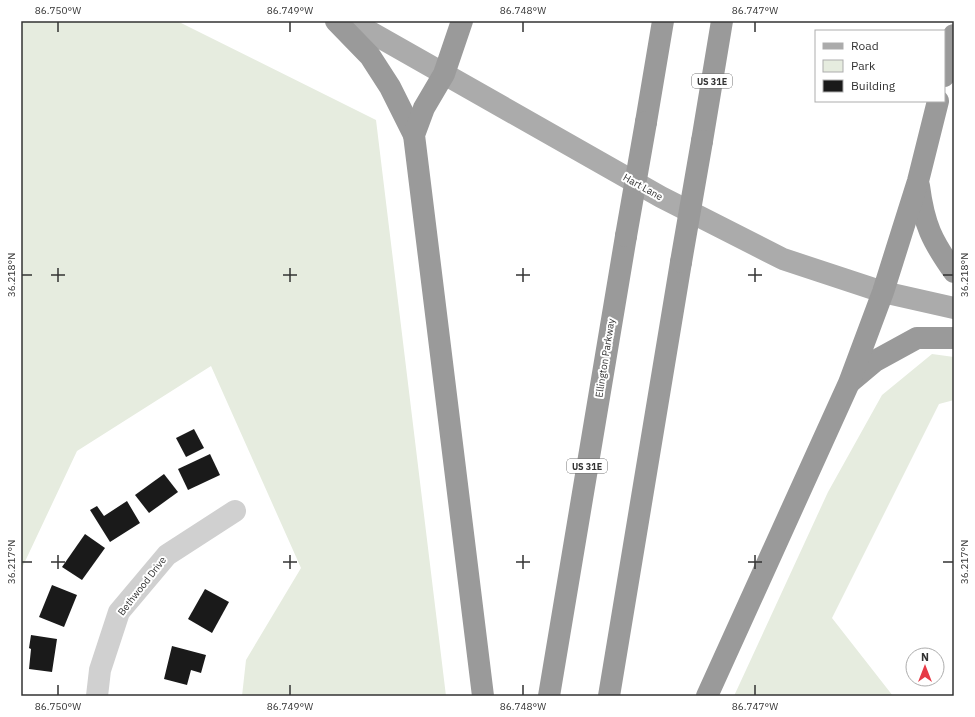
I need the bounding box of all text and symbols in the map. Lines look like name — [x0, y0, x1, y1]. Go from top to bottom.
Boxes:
text: 86.750°W — [35, 4, 81, 17]
text: 86.749°W — [267, 4, 313, 17]
text: 86.748°W — [500, 4, 546, 17]
text: 86.747°W — [732, 4, 778, 17]
legend — [815, 30, 945, 102]
text: Road — [851, 38, 879, 53]
text: Park — [851, 58, 876, 73]
road number: US 31E — [692, 74, 732, 88]
text: Building — [851, 78, 896, 93]
street label: Hart Lane — [621, 171, 666, 203]
text: 36.218°N — [5, 253, 18, 297]
text: 36.218°N — [958, 253, 971, 297]
street label: Ellington Parkway — [592, 318, 618, 398]
road number: US 31E — [567, 459, 607, 473]
text: 36.217°N — [5, 540, 18, 584]
text: 36.217°N — [958, 540, 971, 584]
street label: Bethwood Drive — [115, 553, 169, 618]
north arrow — [905, 647, 945, 687]
text: N — [921, 650, 929, 664]
text: 86.750°W — [35, 700, 81, 713]
text: 86.749°W — [267, 700, 313, 713]
text: 86.748°W — [500, 700, 546, 713]
text: 86.747°W — [732, 700, 778, 713]

